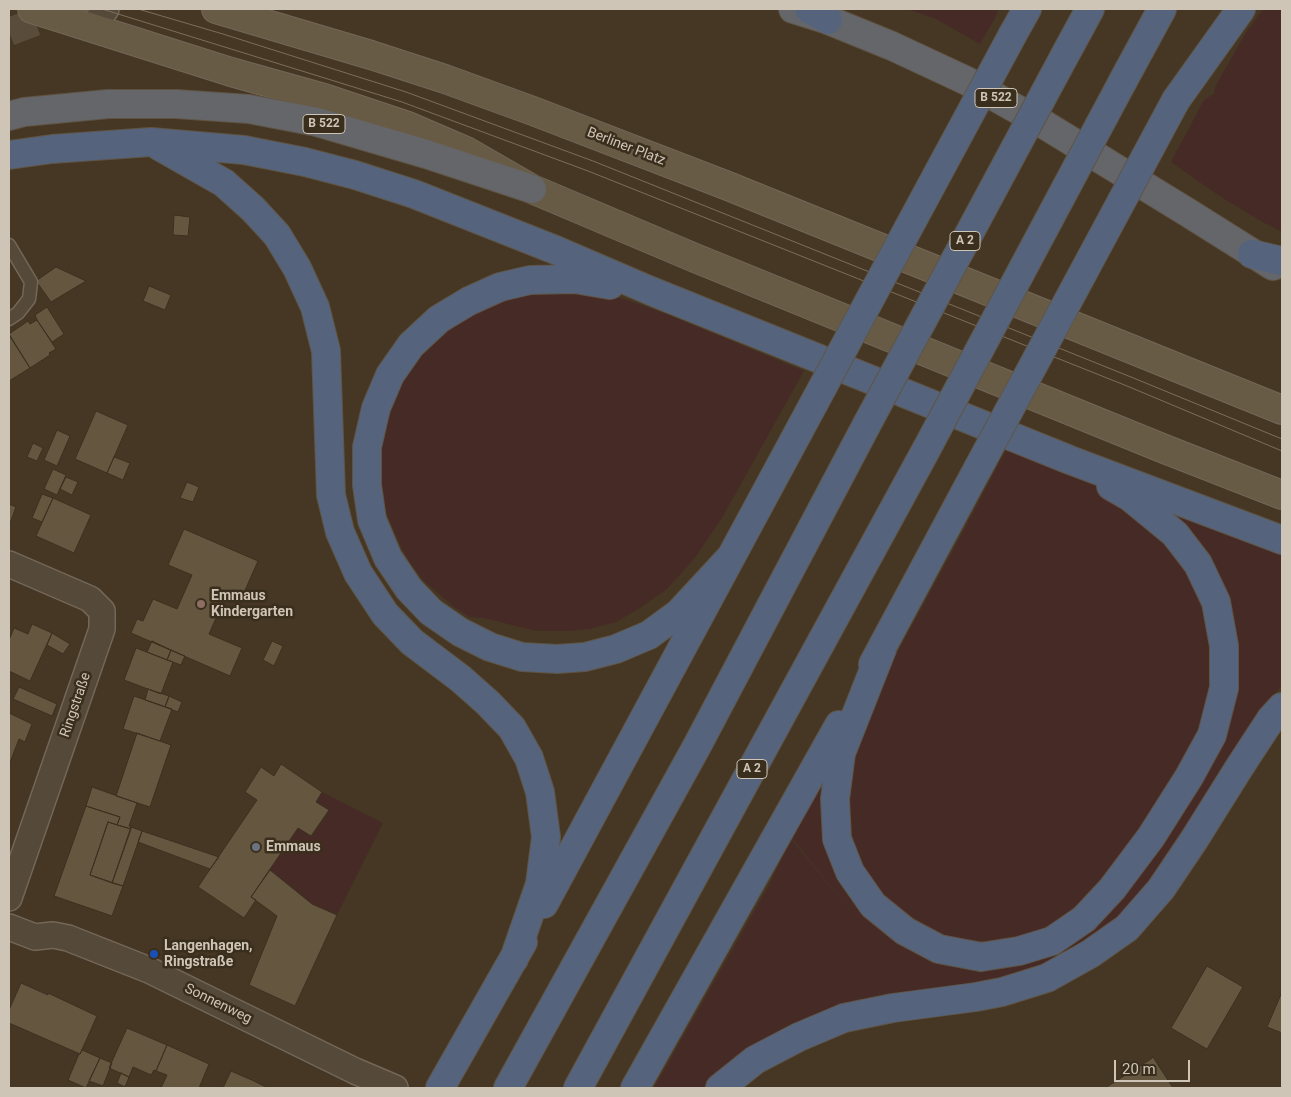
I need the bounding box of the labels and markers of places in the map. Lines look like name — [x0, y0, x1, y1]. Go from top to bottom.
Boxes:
place label: Emmaus Kindergarten — [211, 588, 293, 620]
marker: Emmaus Kindergarten — [195, 598, 207, 610]
place label: Emmaus — [266, 839, 321, 855]
marker: Emmaus — [250, 841, 262, 853]
place label: Langenhagen, Ringstraße — [164, 938, 253, 970]
marker: Langenhagen, Ringstraße — [148, 948, 160, 960]

